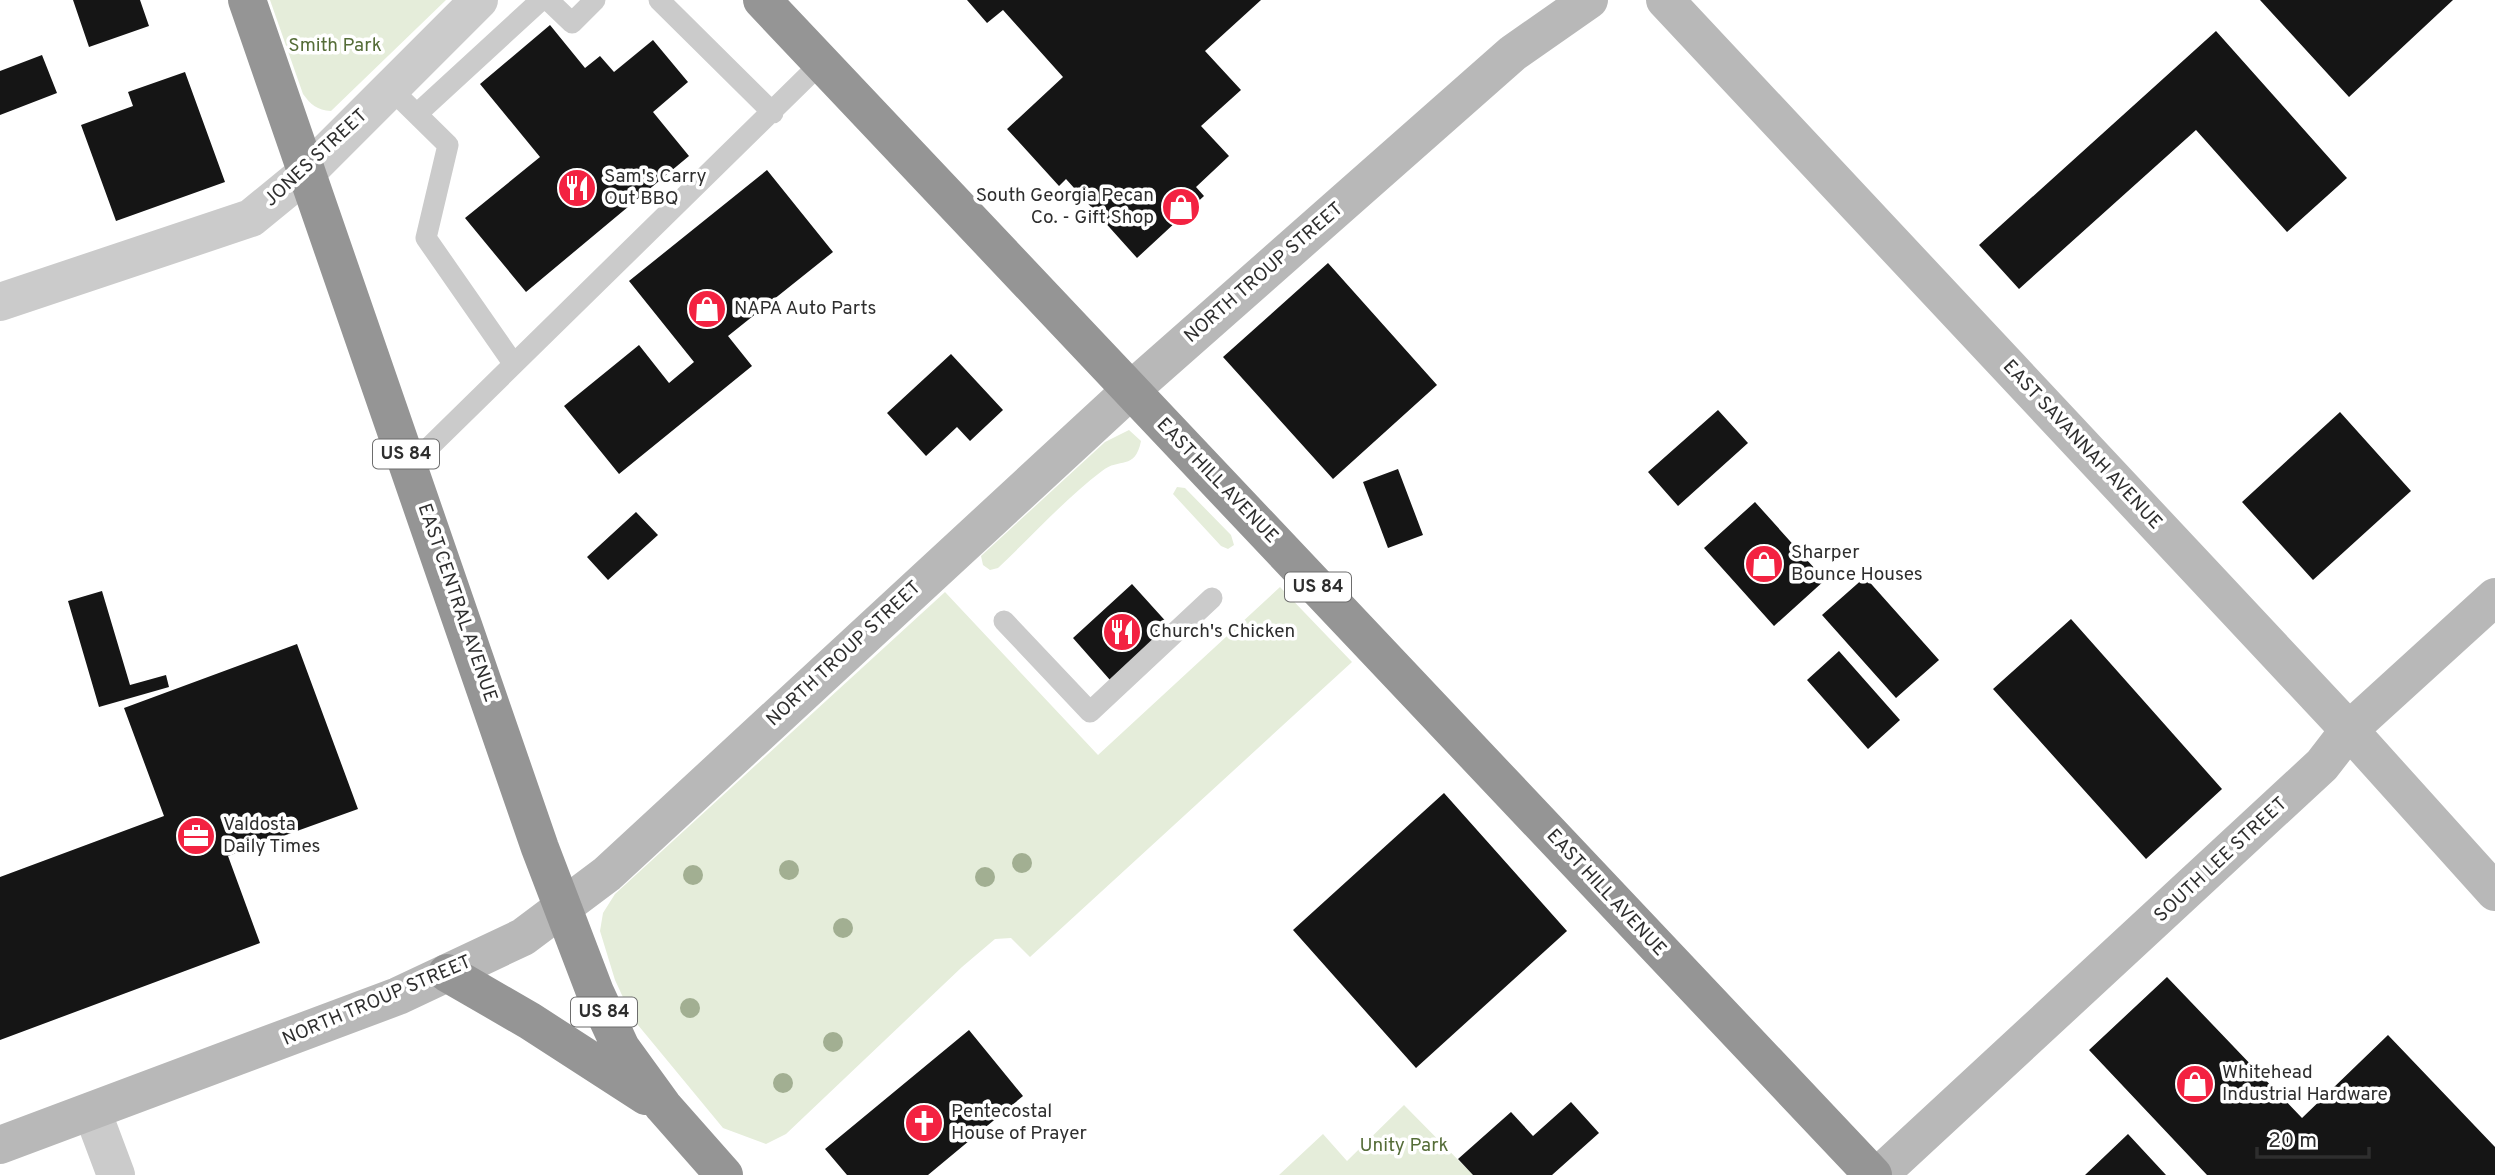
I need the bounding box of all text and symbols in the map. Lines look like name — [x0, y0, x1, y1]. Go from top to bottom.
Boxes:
park label: Smith Park — [288, 34, 382, 58]
street label: JONES STREET — [259, 104, 373, 212]
place label: Sam's Carry Out BBQ — [604, 165, 707, 211]
restaurant icon: Sam's Carry Out BBQ — [556, 167, 598, 209]
place label: South Georgia Pecan Co. - Gift Shop — [976, 184, 1154, 230]
shop icon: South Georgia Pecan Co. - Gift Shop — [1160, 186, 1202, 228]
street label: NORTH TROUP STREET — [1180, 197, 1348, 349]
shop icon: NAPA Auto Parts — [686, 288, 728, 330]
place label: NAPA Auto Parts — [734, 297, 876, 321]
street label: EAST SAVANNAH AVENUE — [1997, 355, 2167, 535]
street label: EAST HILL AVENUE — [1151, 413, 1283, 549]
road number: US 84 — [373, 440, 439, 468]
street label: EAST CENTRAL AVENUE — [412, 500, 502, 706]
place label: Sharper Bounce Houses — [1791, 541, 1923, 587]
shop icon: Sharper Bounce Houses — [1743, 543, 1785, 585]
road number: US 84 — [1285, 572, 1351, 602]
street label: NORTH TROUP STREET — [762, 576, 926, 732]
restaurant icon: Church's Chicken — [1101, 611, 1143, 653]
place label: Church's Chicken — [1149, 620, 1295, 644]
street label: SOUTH LEE STREET — [2149, 792, 2293, 928]
place label: Valdosta Daily Times — [223, 813, 320, 859]
office icon: Valdosta Daily Times — [175, 815, 217, 857]
street label: EAST HILL AVENUE — [1541, 824, 1671, 962]
street label: NORTH TROUP STREET — [279, 950, 475, 1052]
road number: US 84 — [571, 998, 637, 1027]
place label: Whitehead Industrial Hardware — [2222, 1061, 2388, 1107]
shop icon: Whitehead Industrial Hardware — [2174, 1063, 2216, 1105]
place label: Pentecostal House of Prayer — [951, 1100, 1088, 1146]
church icon: Pentecostal House of Prayer — [903, 1102, 945, 1144]
scale bar — [2257, 1116, 2369, 1160]
text: 20 m — [2268, 1128, 2317, 1155]
park label: Unity Park — [1359, 1134, 1449, 1158]

